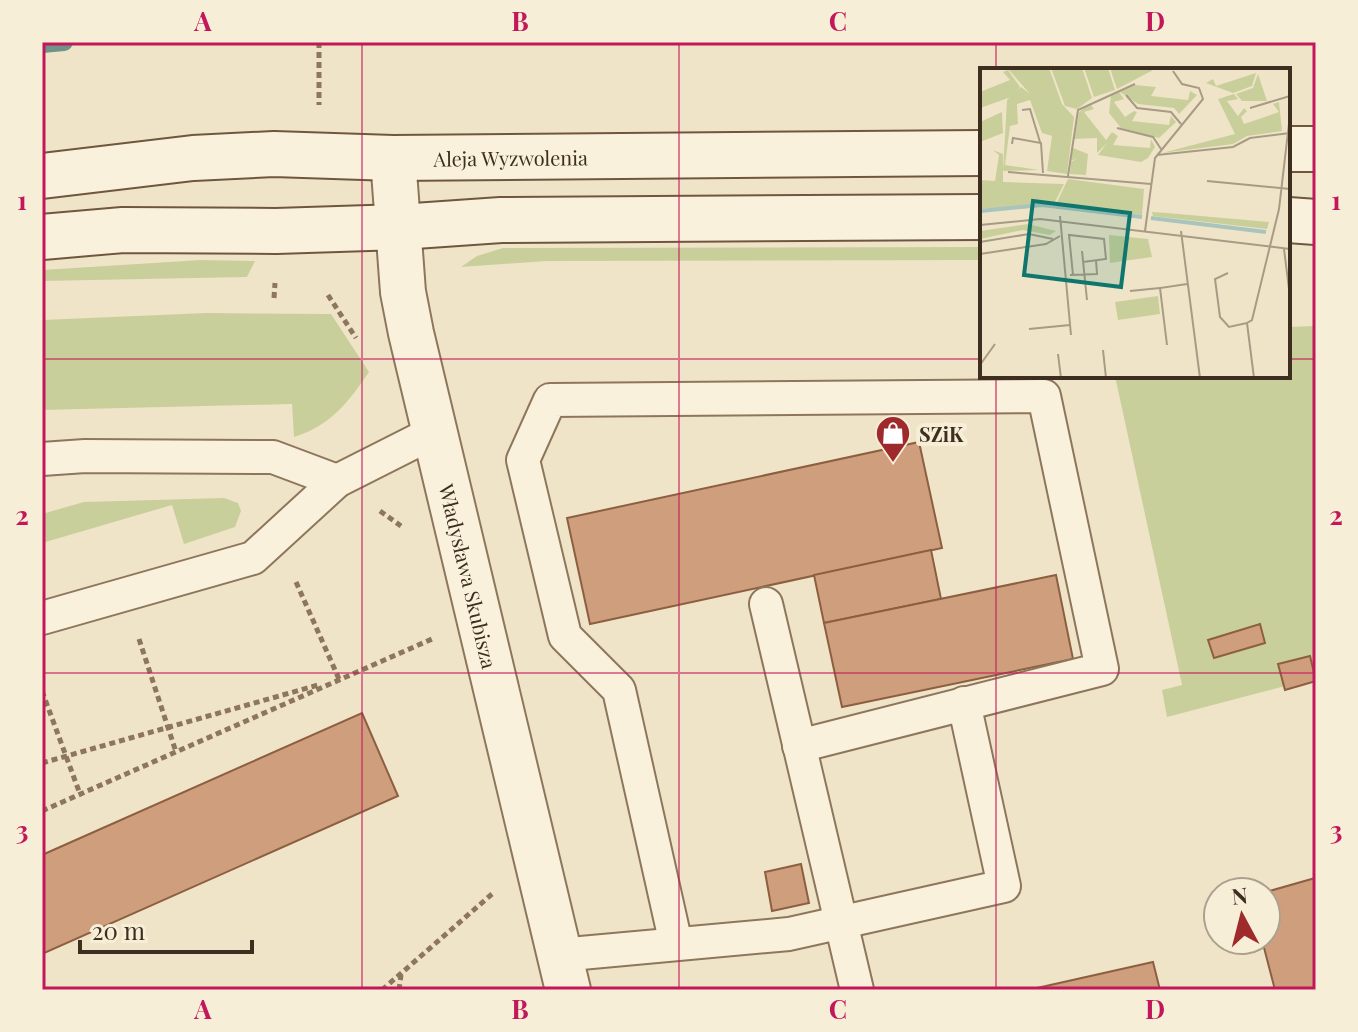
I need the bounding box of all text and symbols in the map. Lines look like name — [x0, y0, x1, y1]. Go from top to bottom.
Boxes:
text: A — [193, 3, 212, 38]
text: B — [511, 3, 529, 38]
text: C — [829, 3, 847, 38]
text: D — [1145, 3, 1165, 38]
inset map — [980, 68, 1290, 378]
street label: Aleja Wyzwolenia — [432, 143, 588, 171]
text: 1 — [17, 182, 27, 217]
text: 1 — [1331, 182, 1341, 217]
shop icon: SZiK — [874, 414, 912, 464]
place label: SZiK — [919, 420, 964, 447]
street label: Władysława Skubisza — [434, 480, 504, 671]
text: 2 — [15, 497, 29, 532]
text: 2 — [1329, 497, 1343, 532]
text: 3 — [16, 812, 28, 847]
text: 3 — [1330, 812, 1342, 847]
north arrow — [1202, 876, 1282, 956]
text: N — [1230, 879, 1249, 911]
scale bar — [80, 904, 252, 954]
text: 20 m — [92, 914, 145, 946]
text: A — [193, 991, 212, 1026]
text: B — [511, 991, 529, 1026]
text: C — [829, 991, 847, 1026]
text: D — [1145, 991, 1165, 1026]

